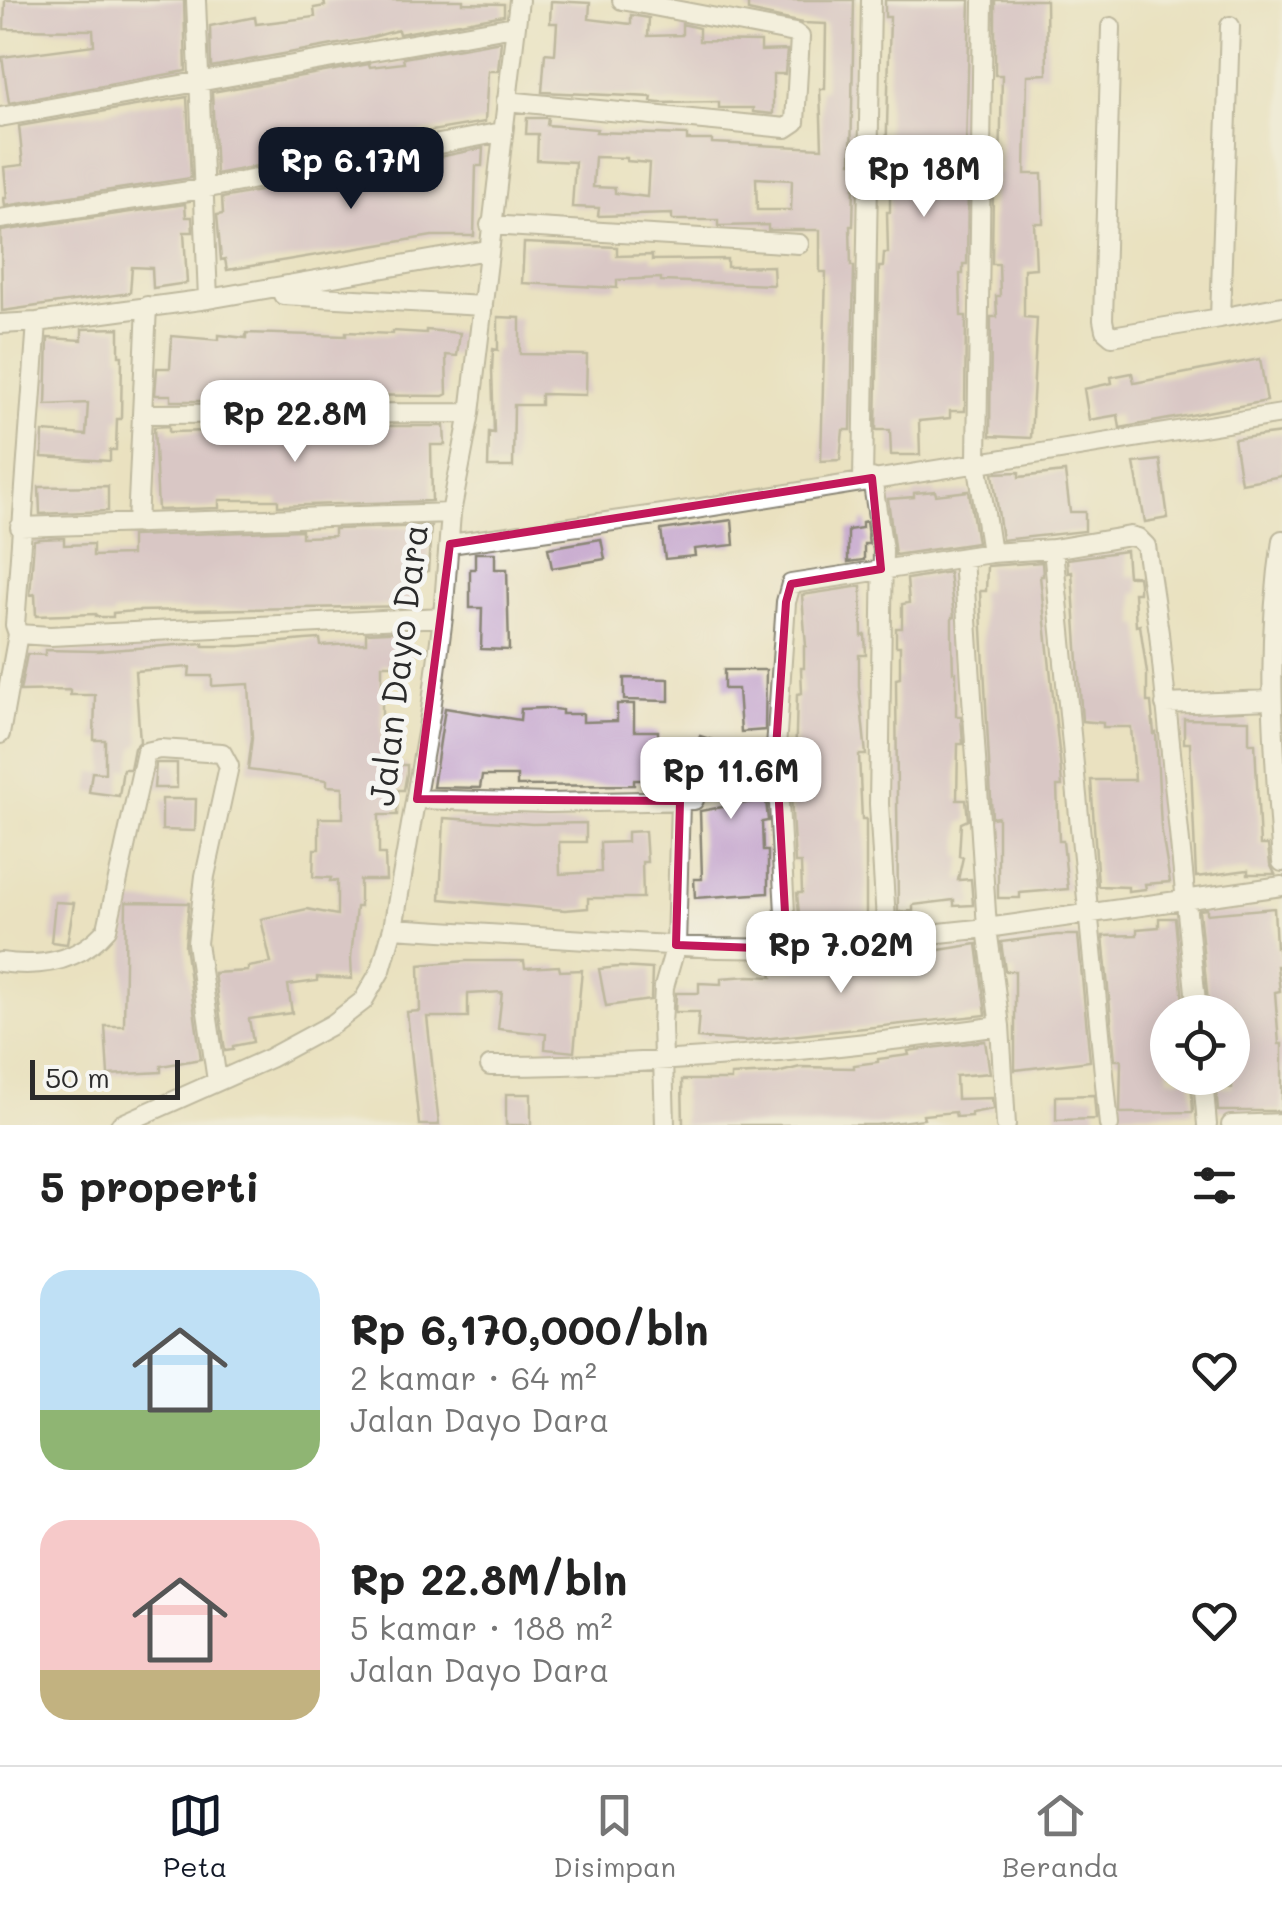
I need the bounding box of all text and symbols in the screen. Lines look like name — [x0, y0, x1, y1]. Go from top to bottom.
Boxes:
pin: Rp 6.17M — [248, 127, 454, 212]
pin: Rp 18M — [843, 135, 1005, 220]
text: Rp 6.17M — [281, 138, 421, 180]
text: Rp 18M — [867, 146, 981, 188]
pin: Rp 22.8M — [192, 380, 398, 465]
text: Rp 22.8M — [222, 391, 368, 433]
street label: Jalan Dayo Dara — [357, 521, 437, 808]
pin: Rp 11.6M — [628, 737, 834, 822]
text: Rp 11.6M — [662, 748, 800, 790]
pin: Rp 7.02M — [738, 911, 944, 996]
text: Rp 7.02M — [768, 922, 914, 964]
map controls — [1150, 995, 1250, 1095]
button: locate — [1150, 995, 1250, 1095]
scale bar — [30, 1055, 180, 1100]
text: 50 m — [45, 1059, 110, 1095]
text: 5 properti — [40, 1158, 260, 1213]
icon: filters — [1187, 1158, 1242, 1213]
text: Rp 6,170,000/bln — [350, 1301, 709, 1356]
icon: home — [120, 1310, 240, 1430]
icon: heart — [1187, 1343, 1242, 1398]
text: 2 kamar · 64 m² — [350, 1356, 597, 1398]
text: Jalan Dayo Dara — [350, 1398, 609, 1440]
text: Rp 22.8M/bln — [350, 1551, 627, 1606]
icon: home — [120, 1560, 240, 1680]
icon: heart — [1187, 1593, 1242, 1648]
text: 5 kamar · 188 m² — [350, 1606, 613, 1648]
text: Jalan Dayo Dara — [350, 1648, 609, 1690]
tab: Peta — [163, 1788, 227, 1884]
tab: Disimpan — [553, 1788, 676, 1884]
tab: Beranda — [1002, 1788, 1119, 1884]

